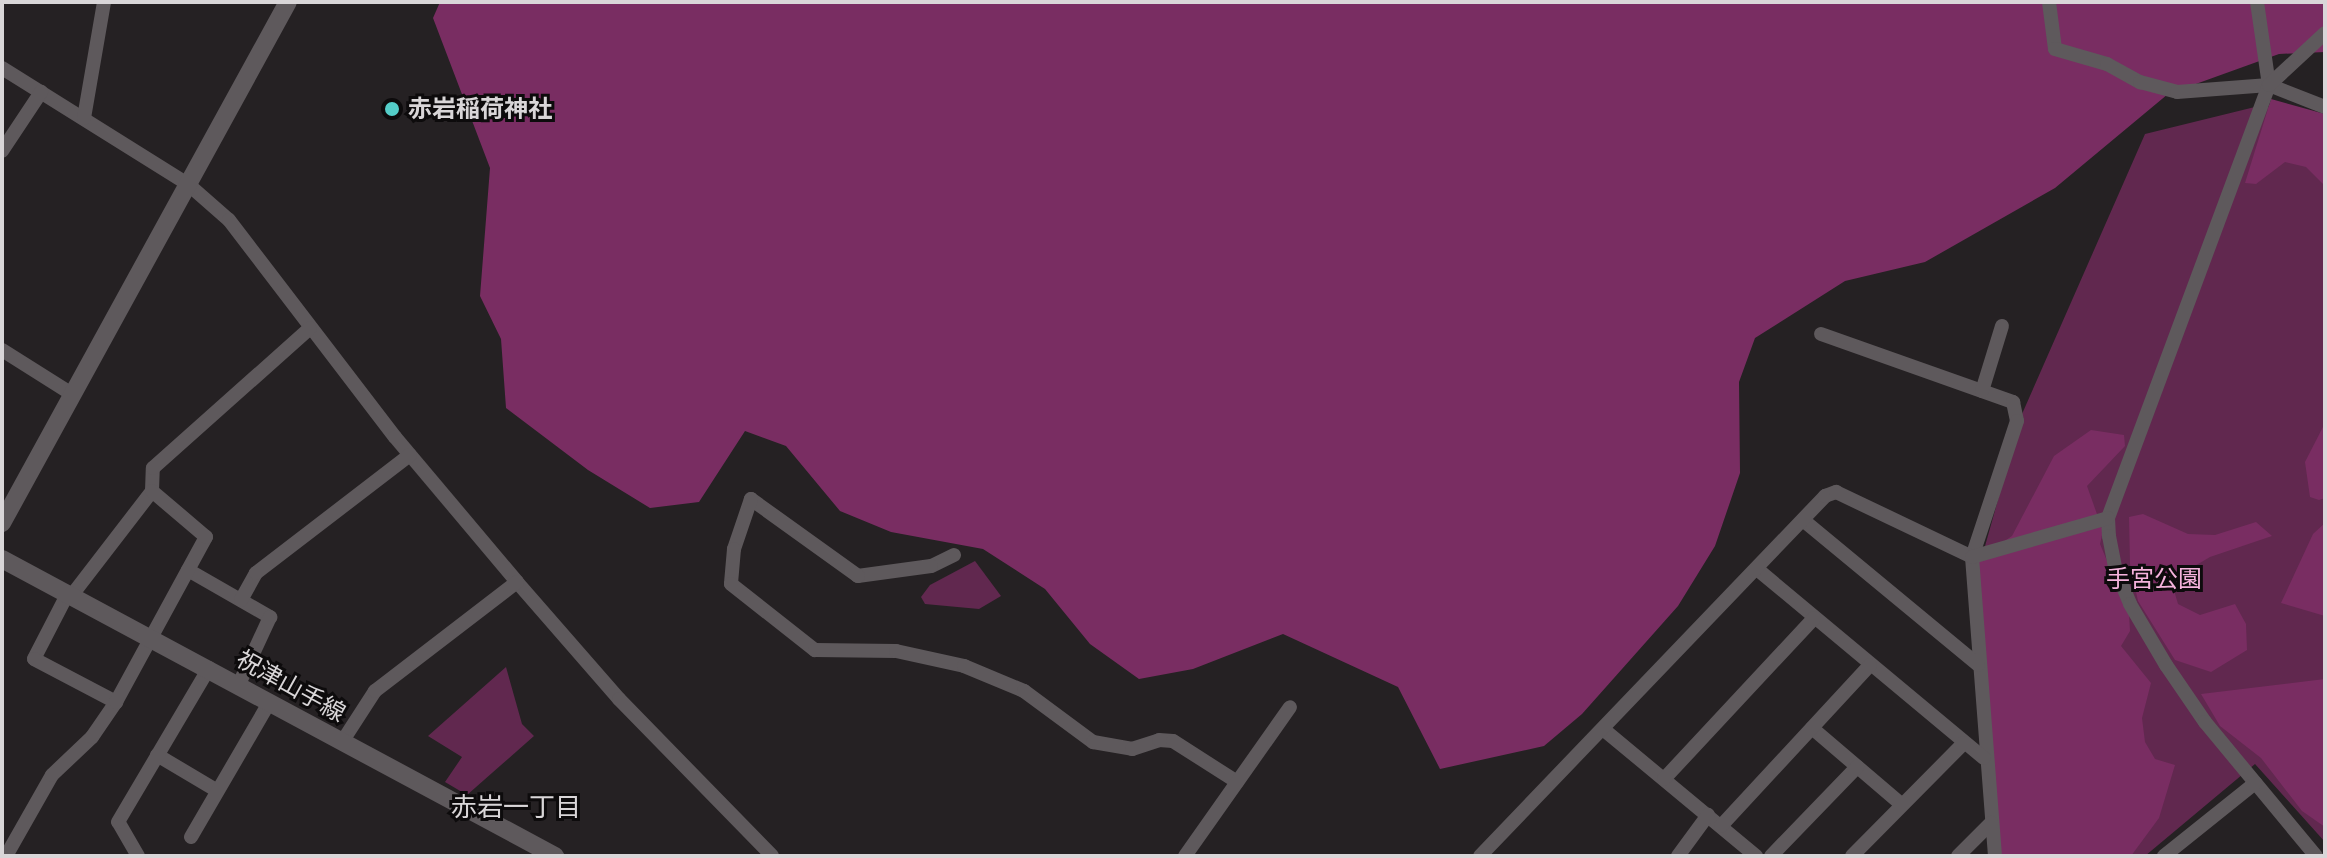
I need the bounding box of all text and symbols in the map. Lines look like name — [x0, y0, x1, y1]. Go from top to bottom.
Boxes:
place label: 赤岩稲荷神社 — [408, 95, 552, 123]
marker: 赤岩稲荷神社 — [383, 100, 401, 118]
park label: 手宮公園 — [2106, 565, 2202, 593]
street label: 祝津山手線 — [232, 644, 350, 728]
district label: 赤岩一丁目 — [451, 792, 581, 824]

